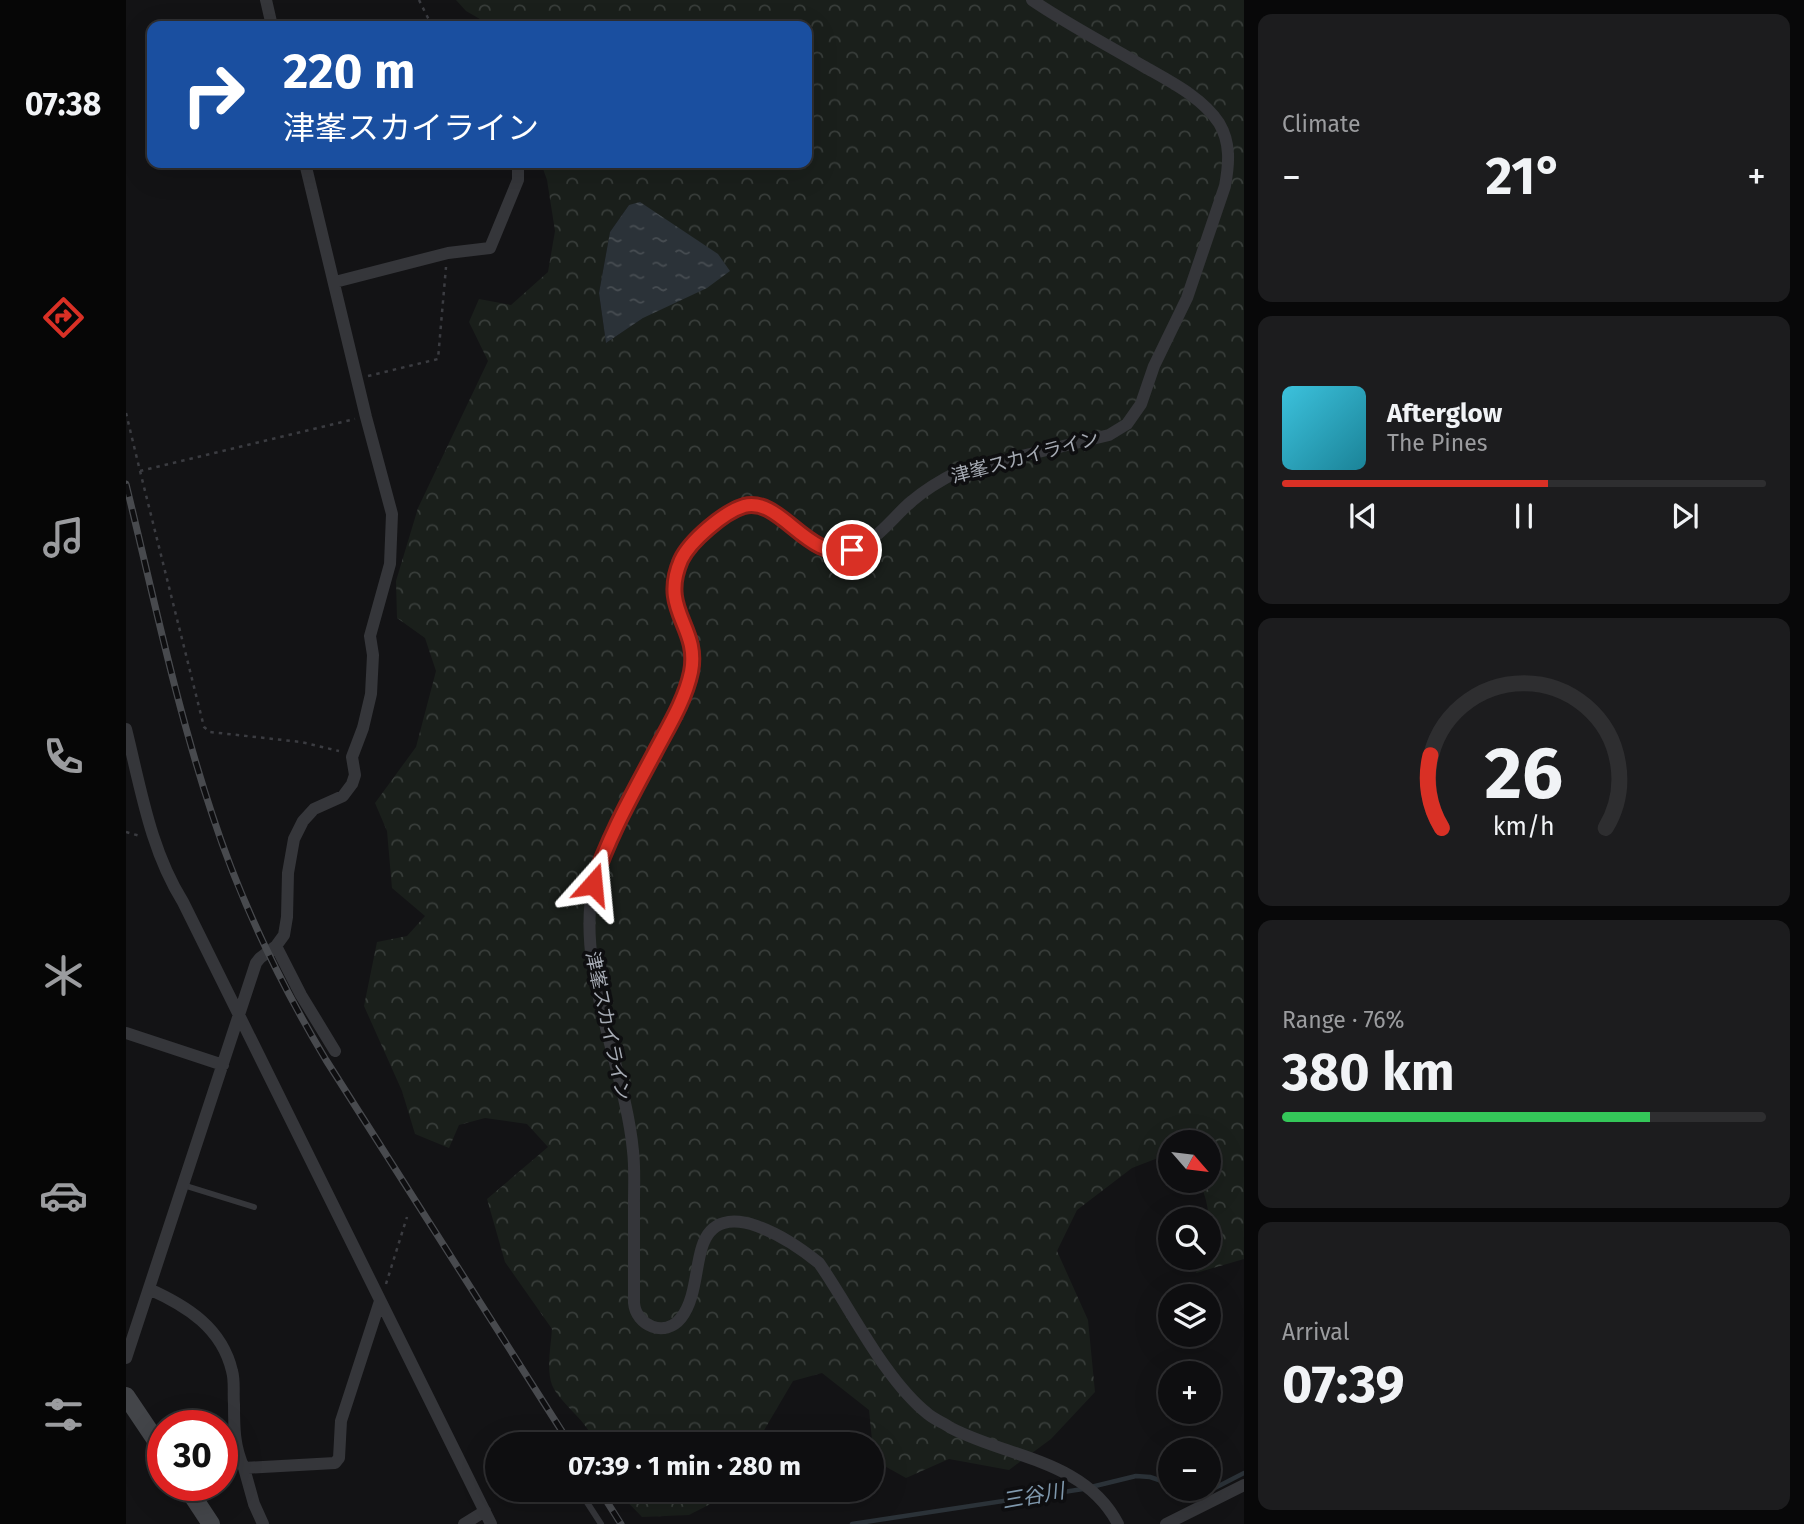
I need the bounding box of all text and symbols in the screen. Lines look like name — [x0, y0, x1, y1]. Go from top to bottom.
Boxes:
text: 220 m — [283, 42, 415, 101]
icon: right — [168, 49, 259, 140]
text: 07:38 — [25, 85, 101, 123]
text: 津峯スカイライン — [283, 109, 539, 147]
text: Climate — [1282, 110, 1361, 138]
text: 21° — [1486, 145, 1563, 208]
text: − — [1282, 154, 1301, 200]
text: + — [1747, 154, 1766, 200]
icon: directions — [39, 293, 88, 342]
text: Afterglow — [1387, 398, 1502, 429]
street label: 津峯スカイライン — [949, 426, 1101, 488]
text: The Pines — [1387, 429, 1488, 457]
icon: previous — [1344, 497, 1382, 535]
icon: pause — [1505, 497, 1543, 535]
icon: next — [1666, 497, 1704, 535]
icon: music — [39, 513, 88, 562]
pin — [822, 520, 882, 580]
icon: arrive — [833, 531, 871, 569]
text: 26 — [1485, 730, 1563, 817]
icon: phone — [39, 732, 88, 781]
text: km/h — [1493, 812, 1555, 842]
position arrow — [556, 847, 630, 921]
street label: 津峯スカイライン — [581, 949, 635, 1103]
icon: climate — [39, 951, 88, 1000]
text: Range · 76% — [1282, 1006, 1404, 1034]
text: 380 km — [1282, 1041, 1455, 1104]
north arrow — [1158, 1130, 1222, 1194]
map controls — [1158, 1130, 1221, 1501]
icon: car — [39, 1171, 88, 1220]
button: search — [1158, 1207, 1221, 1270]
button: layers — [1158, 1284, 1221, 1347]
text: Arrival — [1282, 1318, 1349, 1346]
text: 07:39 — [1282, 1353, 1405, 1416]
button: + — [1158, 1361, 1221, 1424]
icon: filters — [39, 1390, 88, 1439]
speed limit sign: 30 — [147, 1410, 238, 1501]
button: − — [1158, 1438, 1221, 1501]
text: 07:39 · 1 min · 280 m — [568, 1451, 801, 1482]
water label: 三谷川 — [1000, 1477, 1068, 1514]

